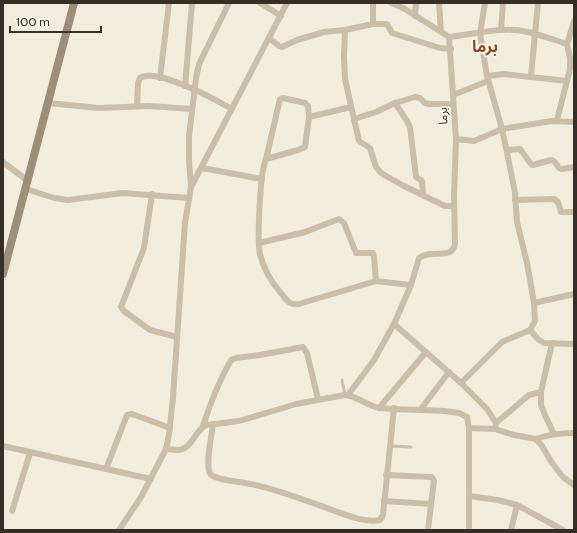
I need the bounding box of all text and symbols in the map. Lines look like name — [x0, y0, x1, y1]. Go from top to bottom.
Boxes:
scale bar — [10, 8, 101, 34]
text: 100 m — [16, 14, 50, 29]
district label: برما — [472, 37, 498, 56]
street label: برما — [435, 107, 450, 125]

